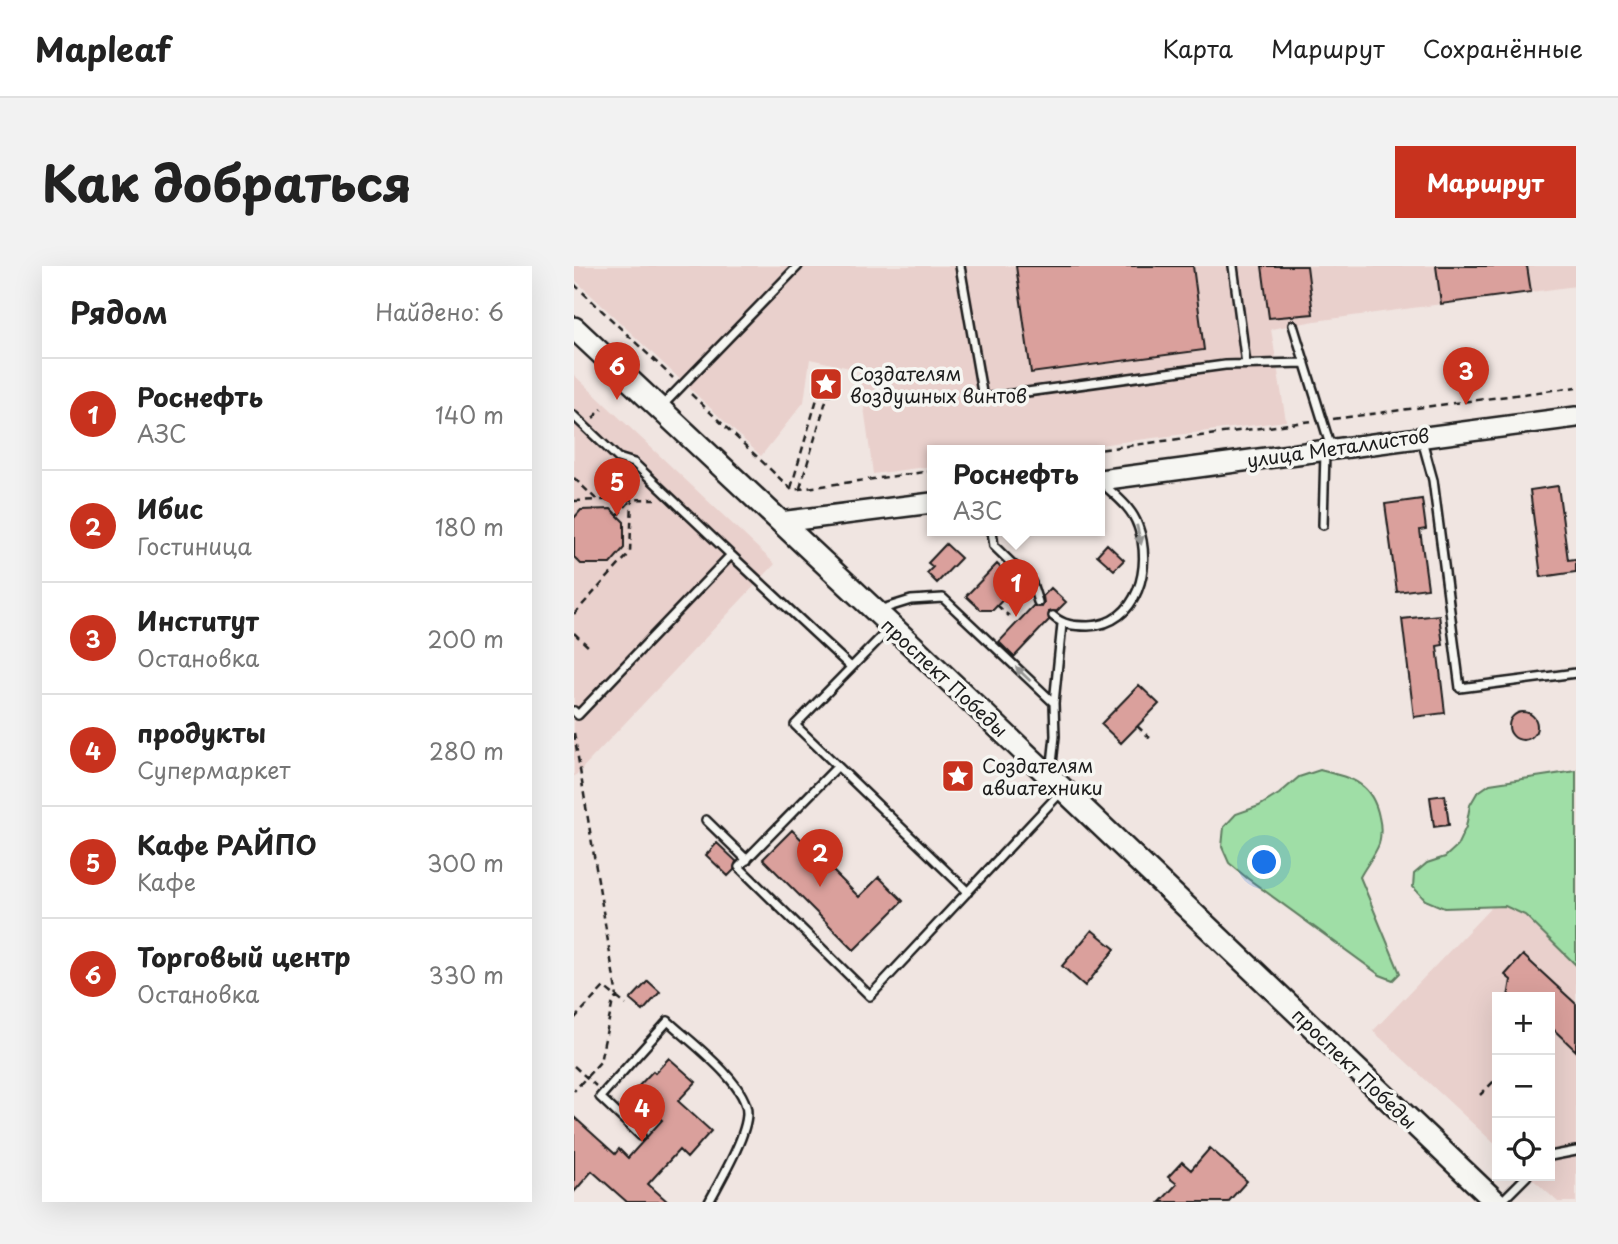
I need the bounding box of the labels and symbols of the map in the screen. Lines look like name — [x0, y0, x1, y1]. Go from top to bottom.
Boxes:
pin: 6 — [594, 342, 640, 400]
pin: 3 — [1443, 347, 1489, 405]
place label: Создателям воздушных винтов — [850, 359, 1027, 409]
place icon: Создателям воздушных винтов — [807, 365, 845, 403]
street label: улица Металлистов — [1245, 420, 1431, 474]
pin: 5 — [594, 458, 640, 516]
one-way arrow — [1134, 524, 1145, 546]
pin: 1 — [993, 559, 1039, 617]
street label: проспект Победы — [876, 611, 1014, 743]
one-way arrow — [1015, 666, 1032, 682]
place label: Создателям авиатехники — [982, 751, 1103, 801]
place icon: Создателям авиатехники — [939, 757, 977, 795]
pin: 2 — [797, 829, 843, 887]
your location — [1247, 845, 1281, 879]
street label: проспект Победы — [1286, 1001, 1424, 1135]
pin: 4 — [619, 1084, 665, 1142]

